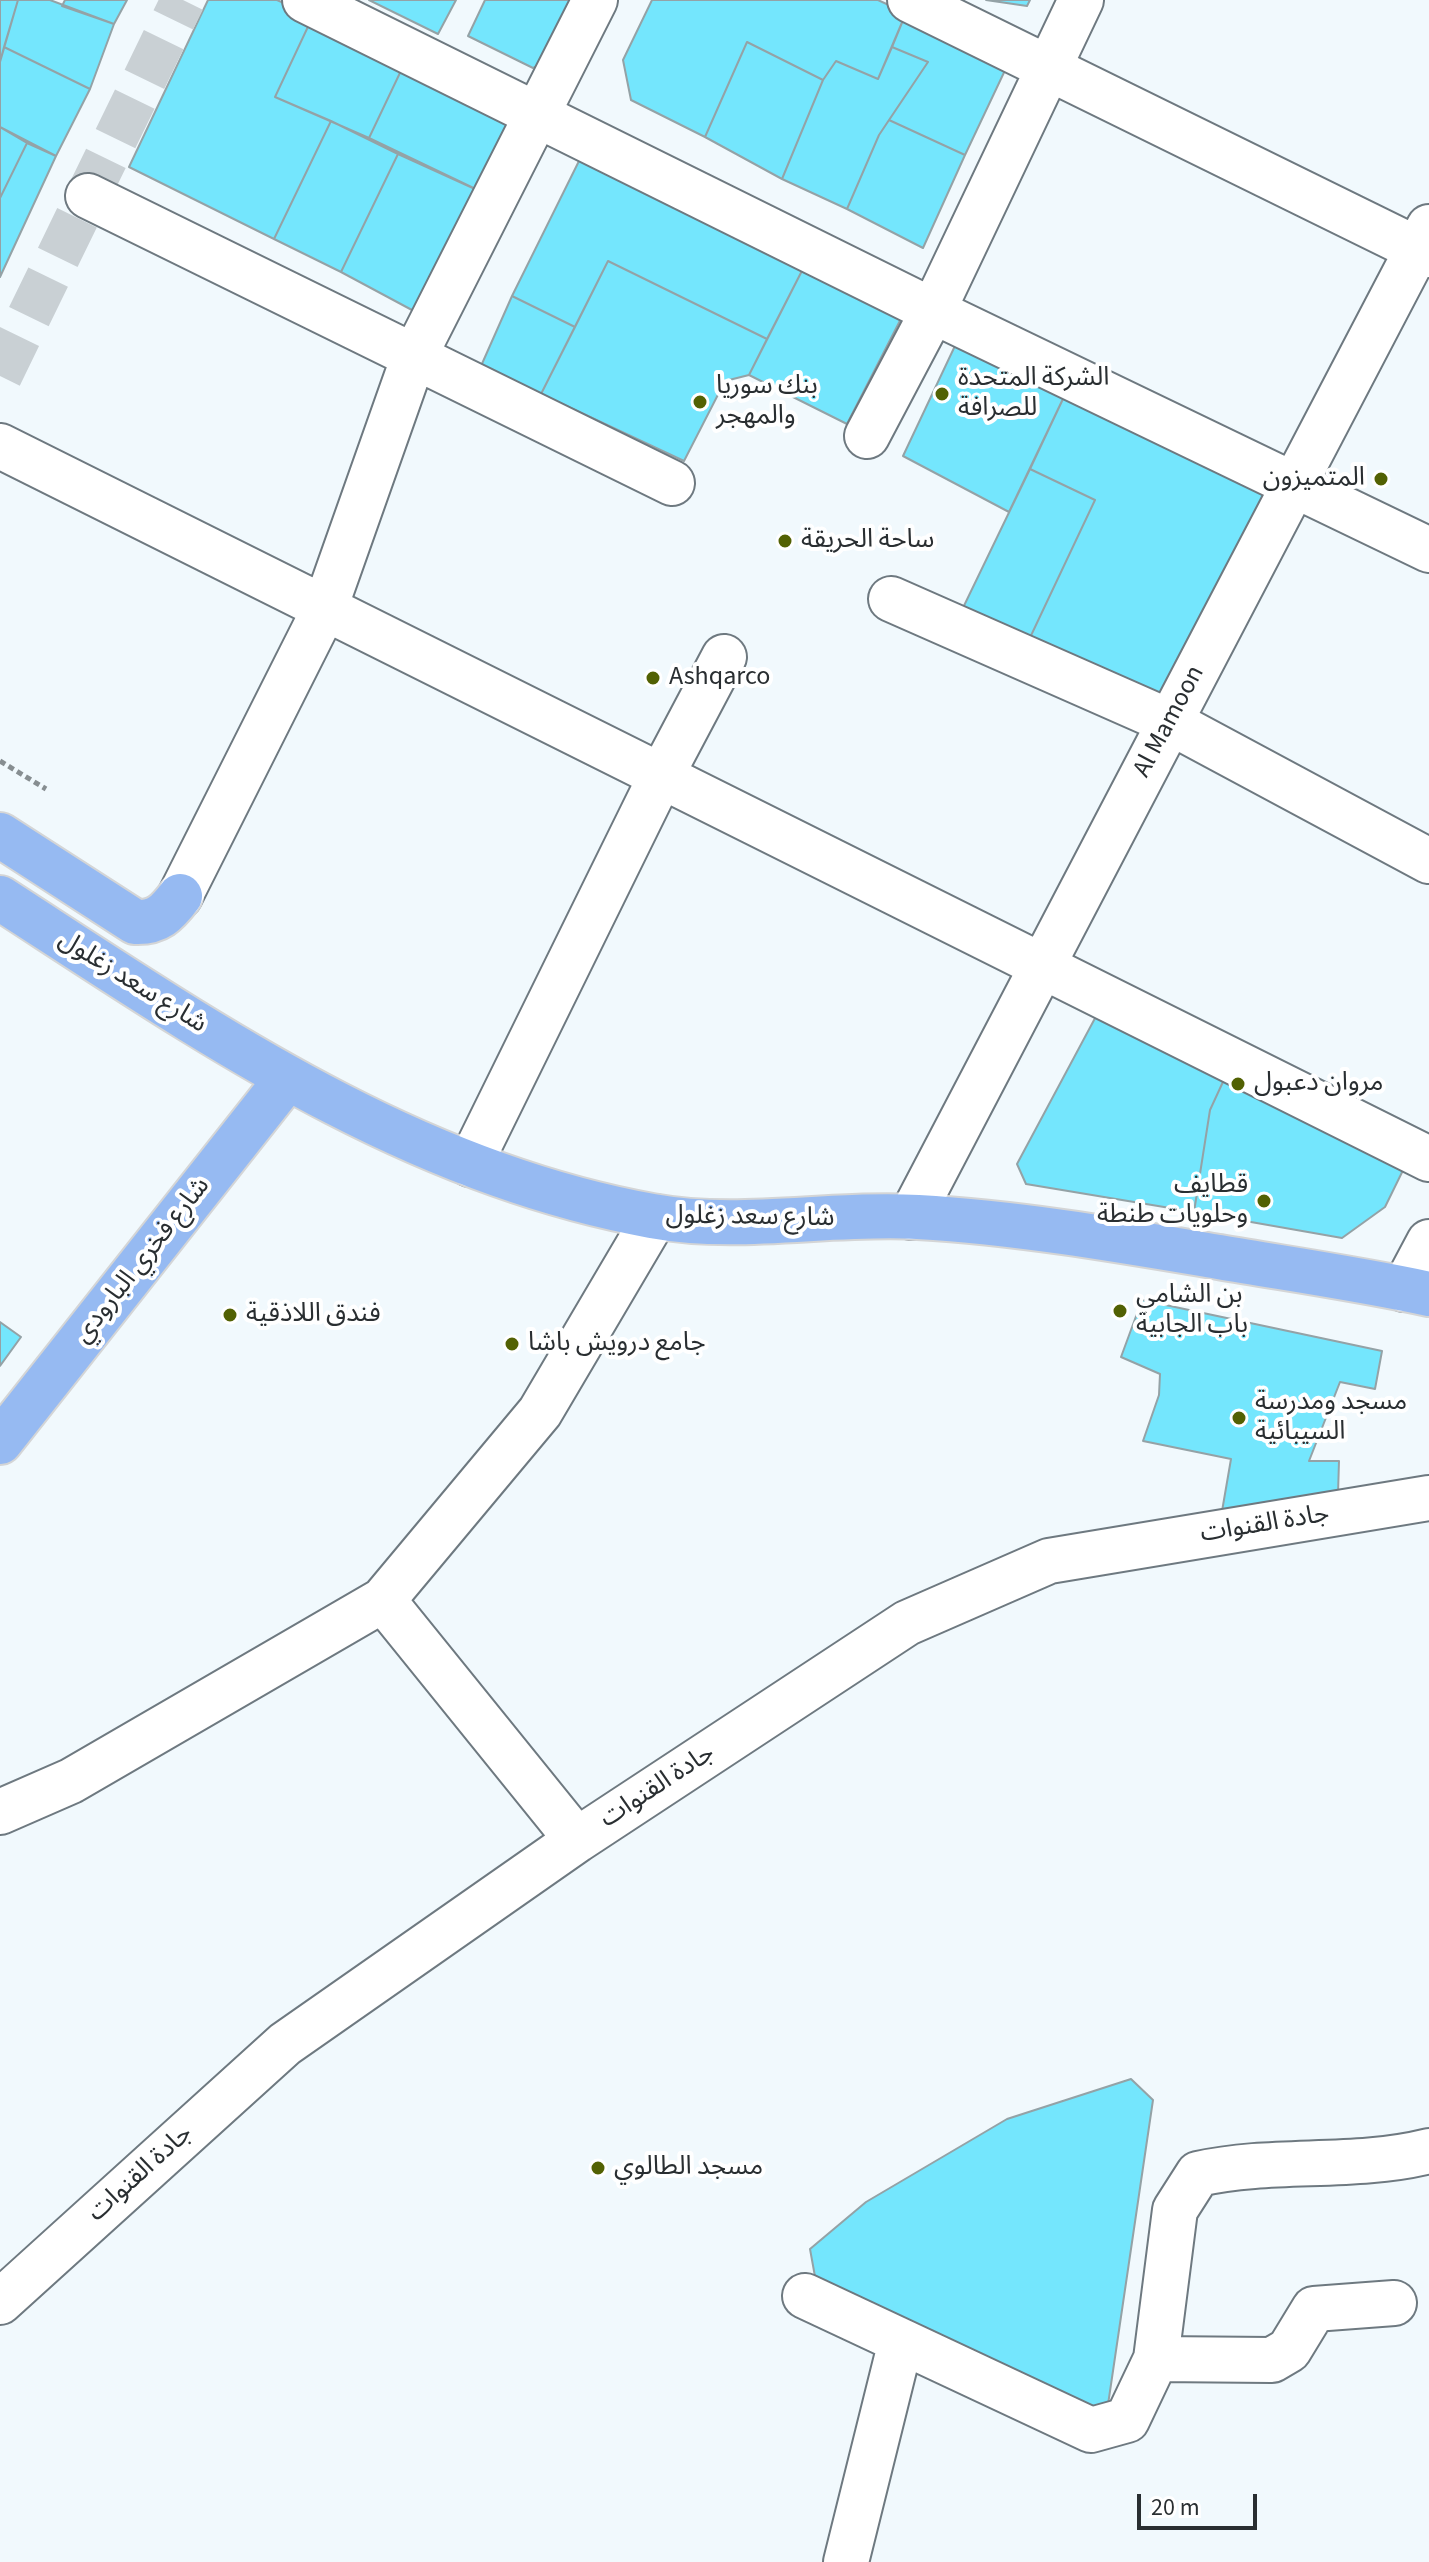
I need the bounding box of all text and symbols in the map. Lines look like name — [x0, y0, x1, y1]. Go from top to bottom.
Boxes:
place label: الشركة المتحدة للصرافة — [958, 363, 1109, 424]
place label: بنك سوريا والمهجر — [716, 371, 818, 432]
marker: الشركة المتحدة للصرافة — [933, 385, 951, 403]
marker: بنك سوريا والمهجر — [691, 393, 709, 411]
place label: المتميزون — [1263, 463, 1365, 495]
marker: المتميزون — [1372, 470, 1390, 488]
place label: ساحة الحريقة — [801, 525, 934, 557]
marker: ساحة الحريقة — [776, 532, 794, 550]
street label: Al Mamoon — [1128, 661, 1212, 783]
place label: Ashqarco — [669, 662, 770, 694]
marker: Ashqarco — [644, 669, 662, 687]
street label: شارع سعد زغلول — [52, 925, 212, 1041]
place label: مروان دعبول — [1254, 1068, 1384, 1100]
marker: مروان دعبول — [1229, 1075, 1247, 1093]
place label: قطايف وحلويات طنطة — [1097, 1170, 1248, 1232]
street label: شارع فخري البارودي — [69, 1172, 217, 1350]
marker: قطايف وحلويات طنطة — [1255, 1192, 1273, 1210]
street label: شارع سعد زغلول — [665, 1201, 835, 1235]
place label: بن الشامي باب الجابية — [1136, 1280, 1248, 1342]
place label: فندق اللاذقية — [246, 1299, 381, 1331]
marker: بن الشامي باب الجابية — [1111, 1302, 1129, 1320]
marker: فندق اللاذقية — [221, 1306, 239, 1324]
place label: جامع درويش باشا — [528, 1328, 706, 1360]
marker: جامع درويش باشا — [503, 1335, 521, 1353]
place label: مسجد ومدرسة السيبائية — [1255, 1387, 1407, 1448]
marker: مسجد ومدرسة السيبائية — [1230, 1409, 1248, 1427]
street label: جادة القنوات — [1198, 1499, 1332, 1551]
street label: جادة القنوات — [595, 1739, 721, 1835]
street label: جادة القنوات — [82, 2119, 200, 2229]
place label: مسجد الطالوي — [614, 2152, 763, 2184]
marker: مسجد الطالوي — [589, 2159, 607, 2177]
scale bar — [1141, 2478, 1261, 2528]
text: 20 m — [1151, 2490, 1200, 2525]

